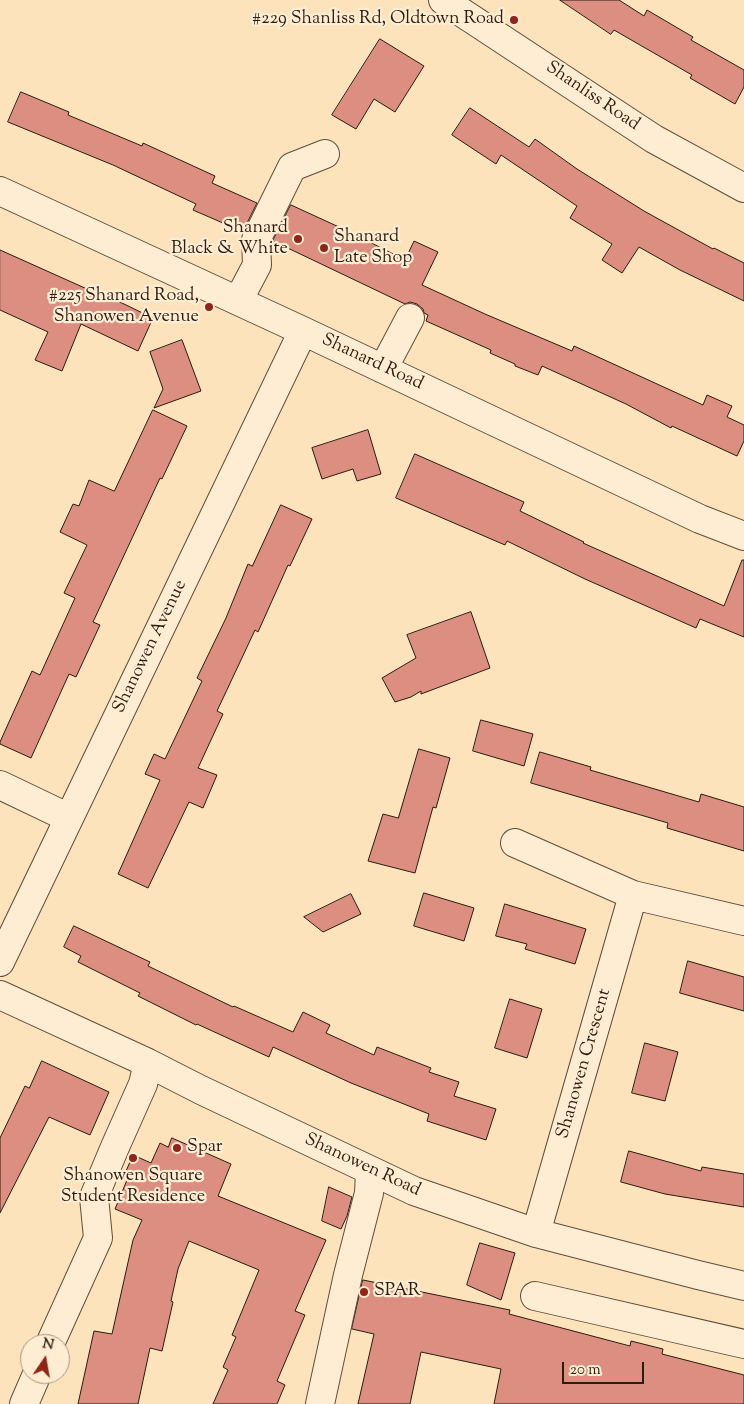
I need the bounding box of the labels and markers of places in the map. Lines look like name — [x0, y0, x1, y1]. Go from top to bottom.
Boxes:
place label: #229 Shanliss Rd, Oldtown Road — [252, 9, 504, 31]
marker: #229 Shanliss Rd, Oldtown Road — [508, 14, 520, 26]
place label: Shanard Black & White — [171, 218, 288, 260]
place label: Shanard Late Shop — [334, 227, 412, 270]
marker: Shanard Black & White — [292, 233, 304, 245]
marker: Shanard Late Shop — [318, 242, 330, 254]
place label: #225 Shanard Road, Shanowen Avenue — [49, 286, 199, 328]
marker: #225 Shanard Road, Shanowen Avenue — [203, 301, 215, 313]
place label: Spar — [187, 1137, 223, 1159]
marker: Spar — [171, 1142, 183, 1154]
marker: Shanowen Square Student Residence — [127, 1152, 139, 1164]
place label: Shanowen Square Student Residence — [61, 1166, 205, 1208]
place label: SPAR — [374, 1281, 421, 1303]
marker: SPAR — [358, 1286, 370, 1298]

